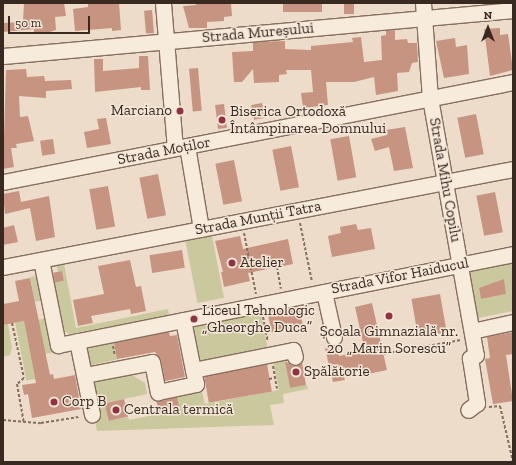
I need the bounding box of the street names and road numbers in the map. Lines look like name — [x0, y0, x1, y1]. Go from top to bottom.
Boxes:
street label: Strada Mureșului — [201, 19, 315, 47]
street label: Strada Mihu Copilu — [425, 116, 465, 244]
street label: Strada Moților — [116, 133, 212, 169]
street label: Strada Munții Tatra — [193, 197, 323, 239]
street label: Strada Vifor Haiducul — [329, 254, 471, 298]

